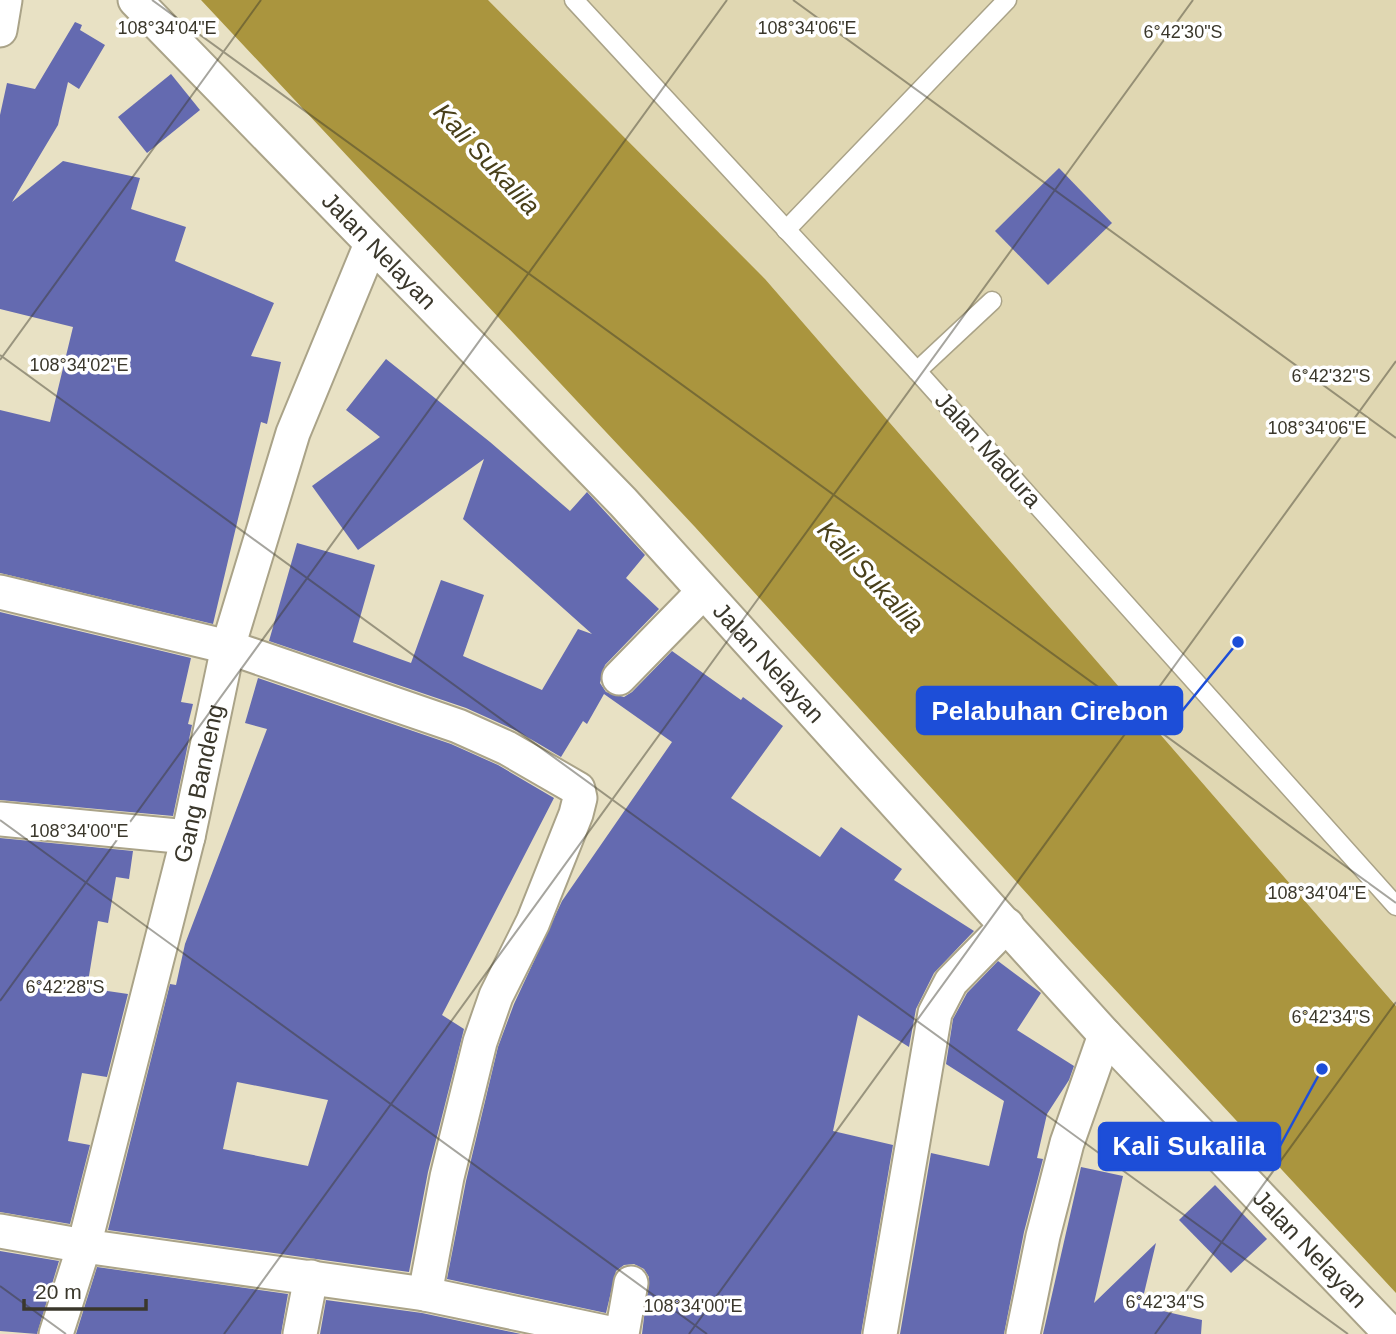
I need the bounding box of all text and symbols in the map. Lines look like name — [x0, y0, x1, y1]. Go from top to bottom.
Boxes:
text: 108°34'04"E — [117, 18, 217, 38]
text: 108°34'06"E — [757, 18, 857, 38]
text: 6°42'30"S — [1143, 22, 1223, 42]
water label: Kali Sukalila — [428, 97, 546, 221]
street label: Jalan Nelayan — [317, 187, 442, 315]
text: 108°34'02"E — [29, 355, 129, 375]
text: 6°42'32"S — [1291, 366, 1371, 386]
street label: Jalan Madura — [930, 387, 1047, 513]
text: 108°34'06"E — [1267, 418, 1367, 438]
water label: Kali Sukalila — [812, 515, 930, 639]
street label: Jalan Nelayan — [708, 597, 830, 728]
callout: Pelabuhan Cirebon — [917, 687, 1182, 734]
text: Pelabuhan Cirebon — [932, 696, 1168, 726]
street label: Gang Bandeng — [168, 702, 229, 866]
text: 108°34'00"E — [29, 821, 129, 841]
text: 108°34'04"E — [1267, 883, 1367, 903]
text: 6°42'28"S — [25, 977, 105, 997]
text: 6°42'34"S — [1291, 1007, 1371, 1027]
callout: Kali Sukalila — [1099, 1123, 1280, 1170]
text: Kali Sukalila — [1112, 1131, 1266, 1161]
street label: Jalan Nelayan — [1248, 1184, 1373, 1313]
scale bar — [24, 1268, 147, 1312]
text: 20 m — [35, 1280, 82, 1303]
text: 6°42'34"S — [1125, 1292, 1205, 1312]
text: 108°34'00"E — [643, 1296, 743, 1316]

